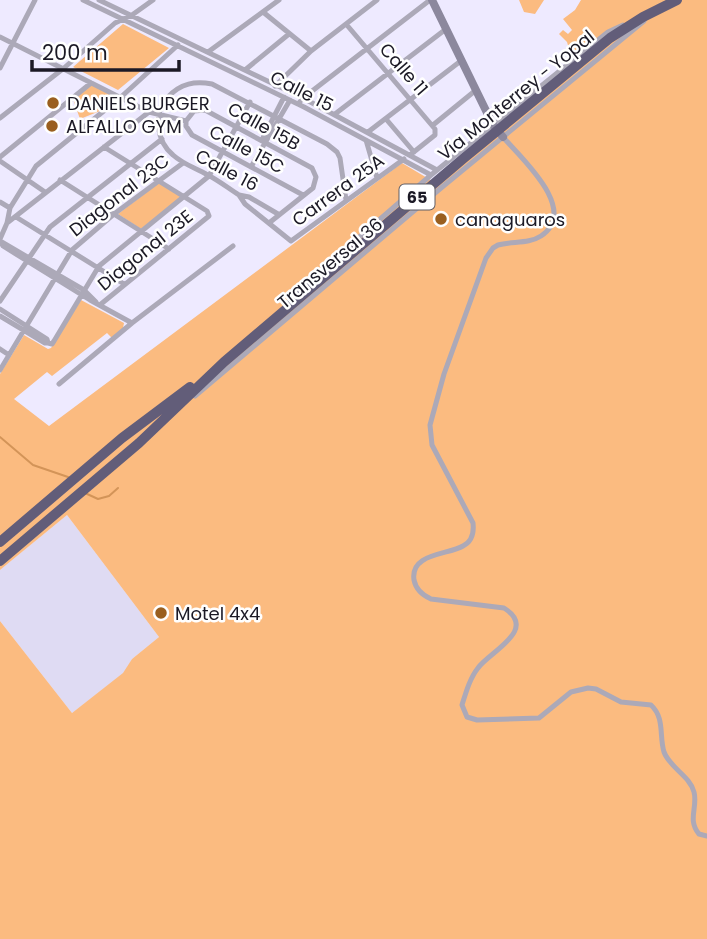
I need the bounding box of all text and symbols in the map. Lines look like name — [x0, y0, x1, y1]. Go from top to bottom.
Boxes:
street label: Vía Monterrey - Yopal — [432, 24, 600, 166]
scale bar — [32, 28, 178, 72]
street label: Calle 11 — [374, 37, 434, 101]
text: 200 m — [42, 38, 108, 67]
street label: Calle 15 — [266, 64, 338, 118]
place label: DANIELS BURGER — [67, 91, 210, 116]
marker: DANIELS BURGER — [45, 95, 61, 111]
street label: Calle 15B — [223, 96, 305, 156]
place label: ALFALLO GYM — [66, 114, 182, 139]
marker: ALFALLO GYM — [44, 118, 60, 134]
street label: Calle 15C — [205, 119, 289, 179]
street label: Calle 16 — [191, 143, 263, 197]
street label: Diagonal 23C — [64, 148, 174, 242]
street label: Carrera 25A — [287, 148, 389, 232]
road number: 65 — [400, 184, 434, 210]
street label: Diagonal 23E — [92, 204, 198, 296]
place label: canaguaros — [455, 207, 565, 232]
marker: canaguaros — [433, 211, 449, 227]
street label: Transversal 36 — [272, 212, 388, 314]
place label: Motel 4x4 — [175, 601, 260, 626]
marker: Motel 4x4 — [153, 605, 169, 621]

